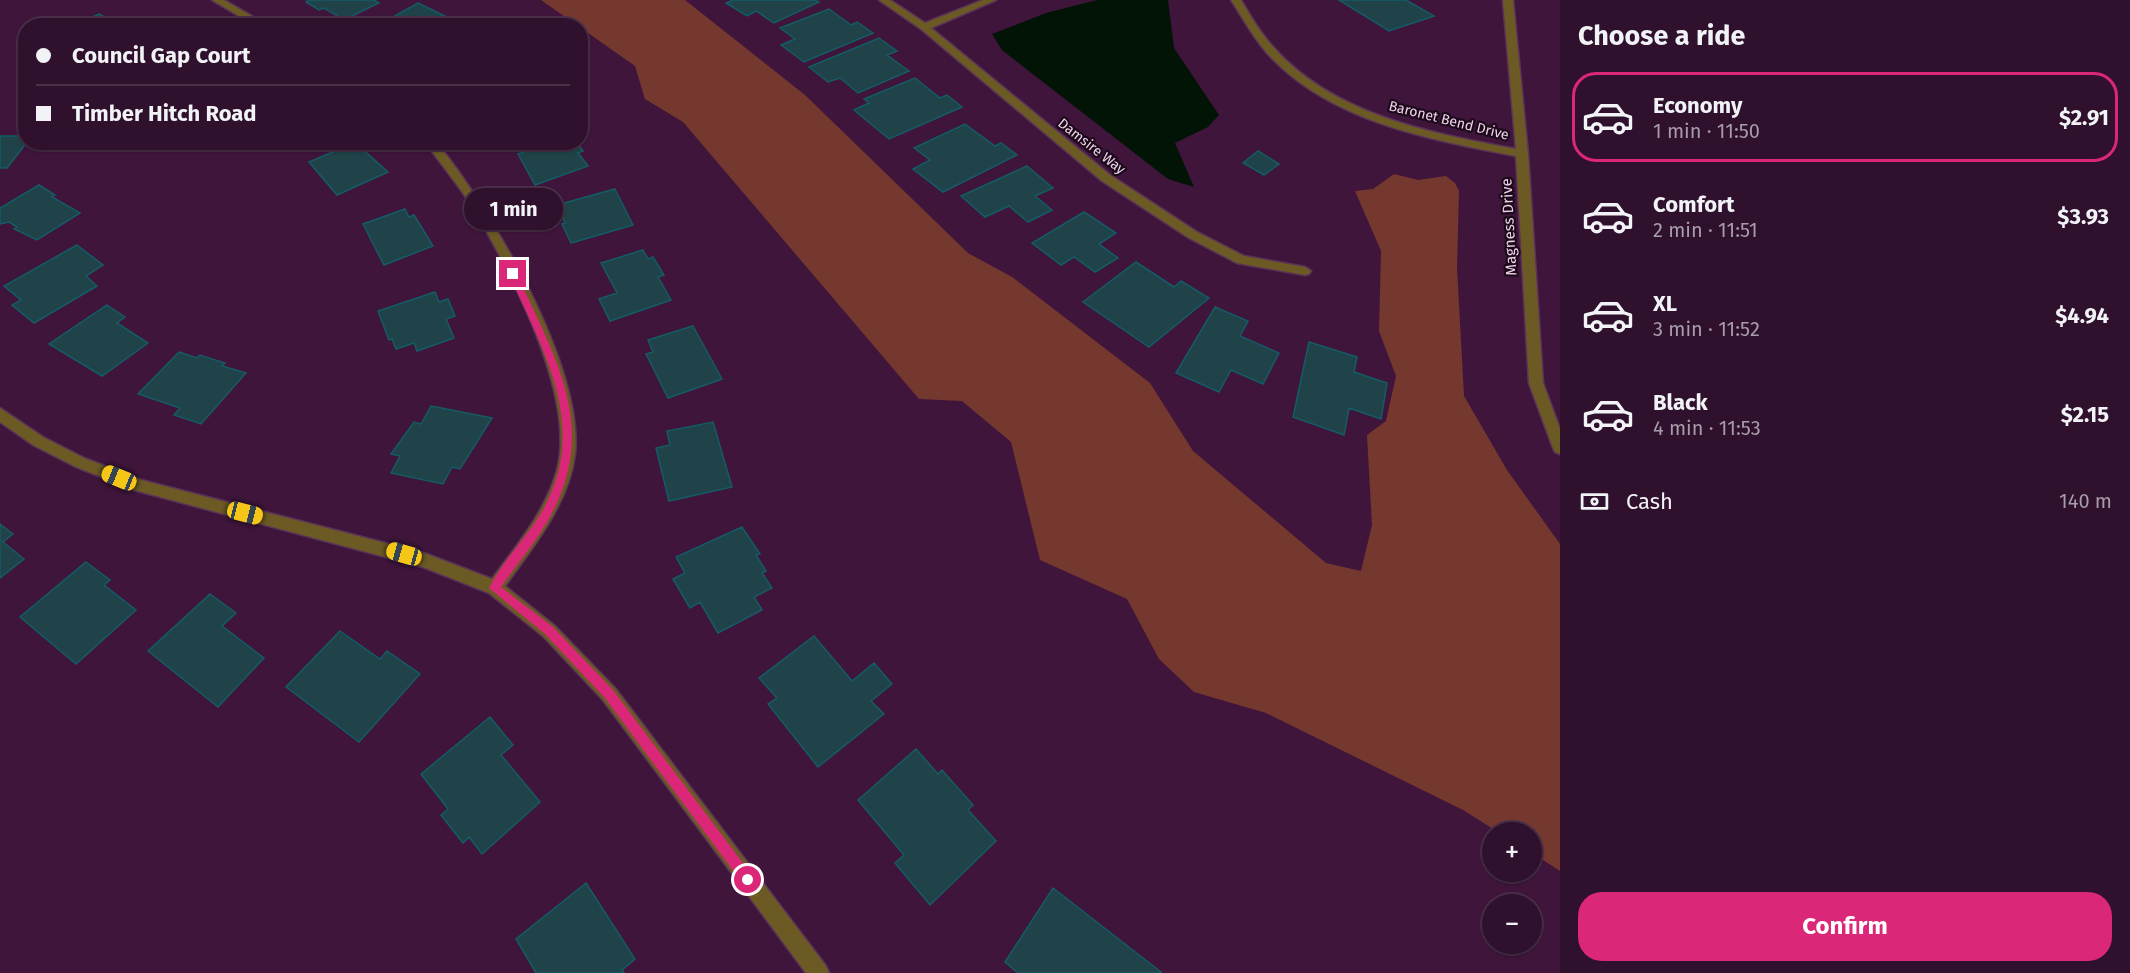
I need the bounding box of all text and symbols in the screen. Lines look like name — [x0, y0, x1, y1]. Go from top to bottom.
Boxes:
text: Choose a ride — [1578, 20, 1745, 52]
text: Council Gap Court — [72, 42, 250, 69]
icon: car — [1581, 90, 1635, 144]
text: Economy — [1653, 92, 1742, 119]
street label: Baronet Bend Drive — [1387, 97, 1511, 144]
text: Timber Hitch Road — [72, 100, 257, 127]
text: $2.91 — [2059, 104, 2109, 131]
street label: Damsire Way — [1055, 115, 1129, 178]
text: 1 min · 11:50 — [1653, 119, 1760, 143]
street label: Magness Drive — [1497, 178, 1521, 276]
callout: 1 min — [464, 187, 562, 229]
icon: car — [1581, 189, 1635, 243]
text: Comfort — [1653, 191, 1734, 218]
text: 1 min — [489, 197, 538, 221]
text: $3.93 — [2057, 203, 2109, 230]
text: 2 min · 11:51 — [1653, 218, 1758, 242]
route end — [499, 260, 526, 287]
icon: car — [1581, 288, 1635, 342]
text: XL — [1653, 290, 1677, 317]
text: $4.94 — [2055, 302, 2109, 329]
text: 3 min · 11:52 — [1653, 317, 1760, 341]
icon: car — [1581, 387, 1635, 441]
text: Black — [1653, 389, 1708, 416]
text: $2.15 — [2061, 401, 2109, 428]
text: 4 min · 11:53 — [1653, 416, 1761, 440]
car — [99, 463, 139, 493]
icon: cash — [1578, 485, 1611, 518]
text: Cash — [1626, 488, 1673, 515]
text: 140 m — [2059, 489, 2112, 513]
car — [225, 500, 265, 526]
car — [384, 540, 424, 568]
map controls — [1482, 822, 1542, 954]
button: + — [1482, 822, 1542, 882]
route start — [734, 866, 761, 893]
button: Confirm — [1578, 892, 2112, 961]
button: − — [1482, 894, 1542, 954]

